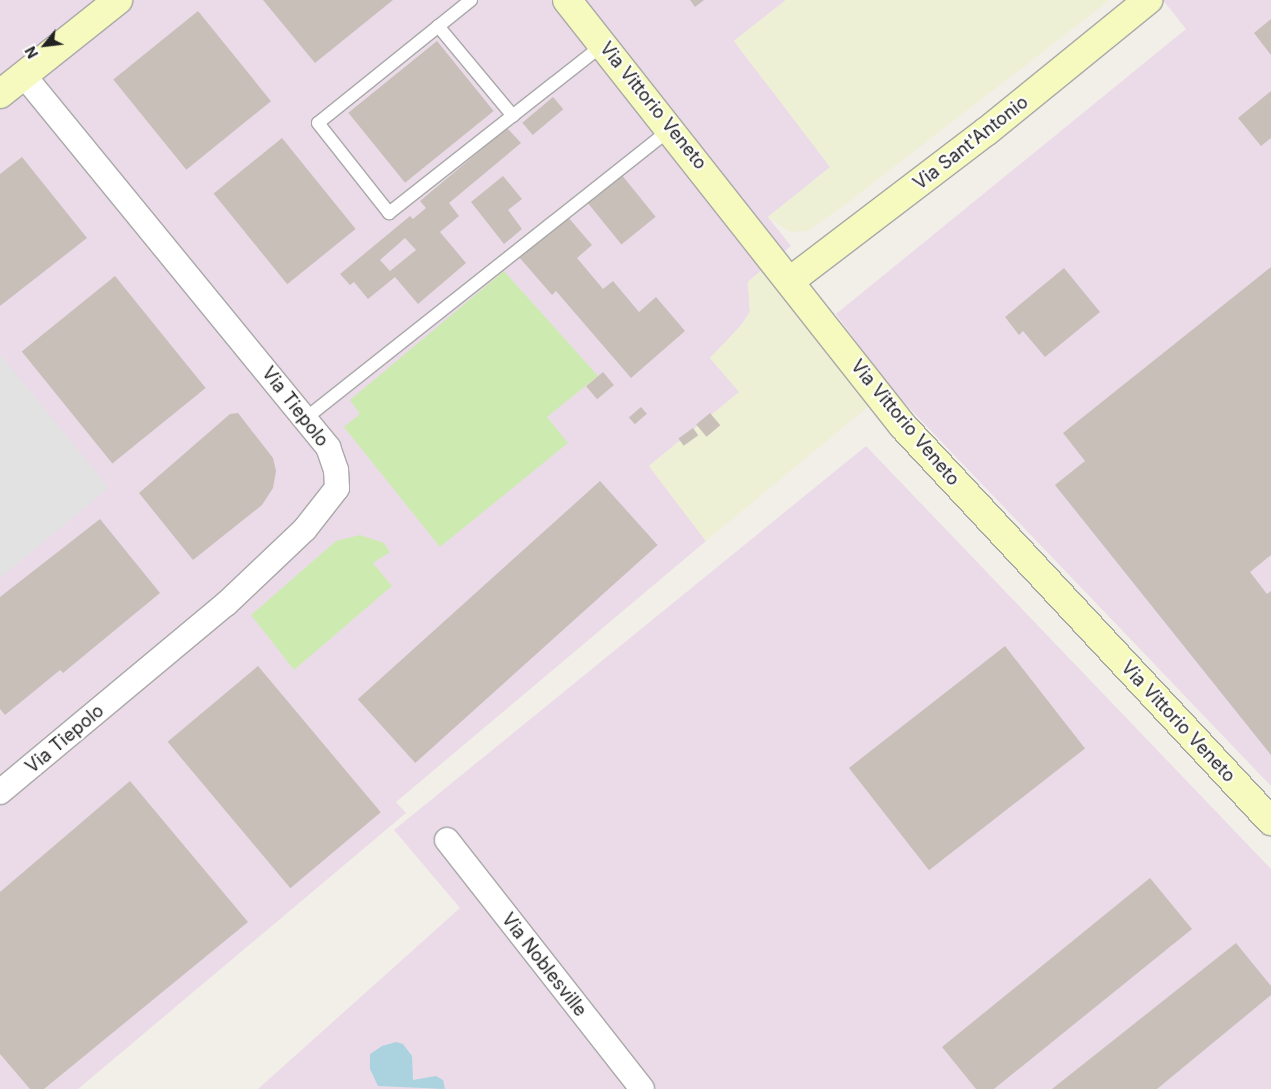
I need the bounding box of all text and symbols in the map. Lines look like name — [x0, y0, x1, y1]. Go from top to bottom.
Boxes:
north arrow — [20, 20, 70, 70]
street label: Via Vittorio Veneto — [595, 38, 711, 174]
text: N — [21, 44, 41, 61]
street label: Via Sant'Antonio — [909, 92, 1033, 194]
street label: Via Vittorio Veneto — [846, 356, 964, 490]
street label: Via Tiepolo — [257, 363, 333, 451]
street label: Via Vittorio Veneto — [1116, 657, 1240, 787]
street label: Via Tiepolo — [22, 700, 108, 778]
street label: Via Noblesville — [497, 909, 591, 1021]

